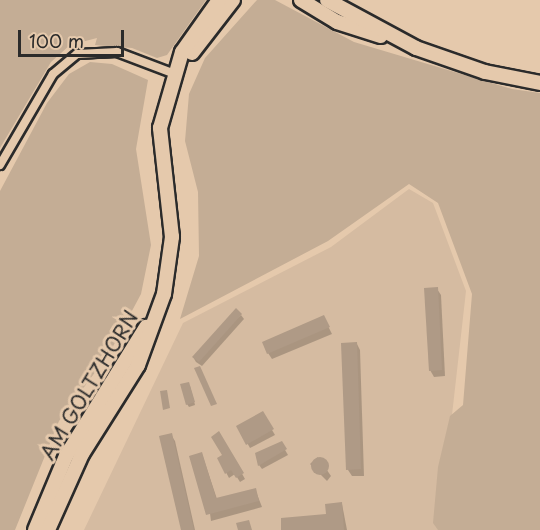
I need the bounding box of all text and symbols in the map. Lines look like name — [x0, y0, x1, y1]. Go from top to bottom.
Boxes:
scale bar — [21, 18, 128, 56]
text: 100 m — [29, 27, 84, 54]
street label: AM GOLTZHORN — [35, 306, 143, 464]

